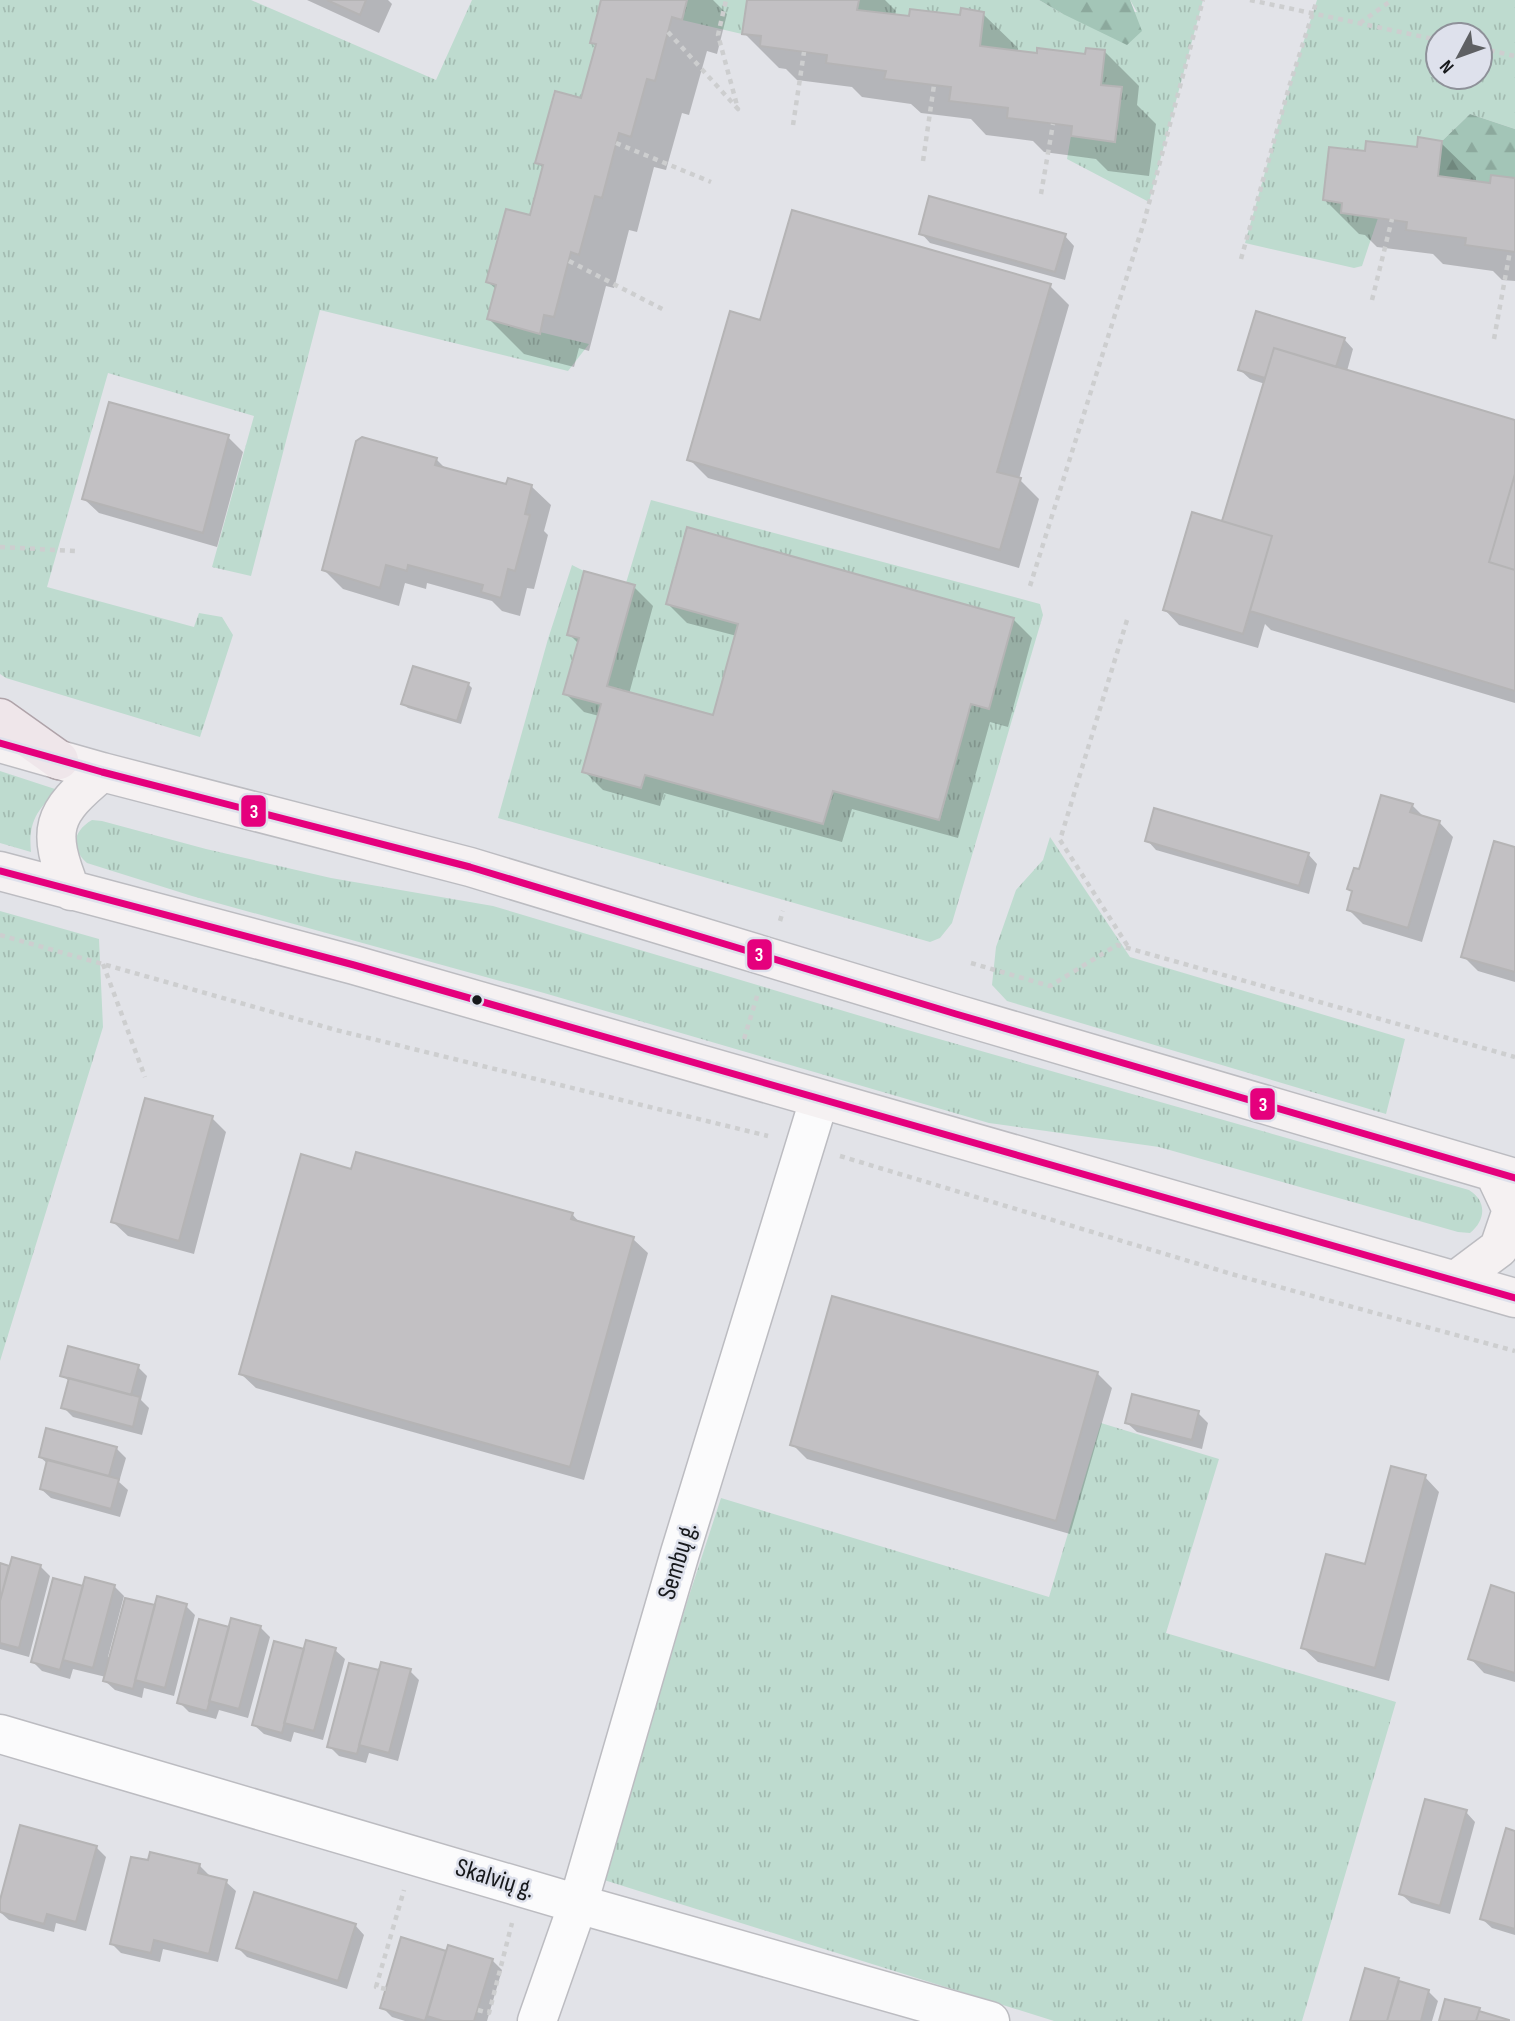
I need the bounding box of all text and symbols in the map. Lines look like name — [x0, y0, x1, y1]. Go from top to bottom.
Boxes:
north arrow — [1424, 21, 1494, 91]
text: N — [1435, 55, 1459, 78]
line badge: 3 — [240, 794, 267, 828]
text: 3 — [250, 801, 258, 824]
line badge: 3 — [746, 938, 773, 971]
text: 3 — [755, 944, 763, 967]
unlabelled marker — [470, 993, 484, 1007]
line badge: 3 — [1249, 1087, 1276, 1121]
text: 3 — [1259, 1094, 1267, 1117]
street label: Sembų g. — [652, 1519, 704, 1603]
street label: Skalvių g. — [452, 1852, 538, 1906]

